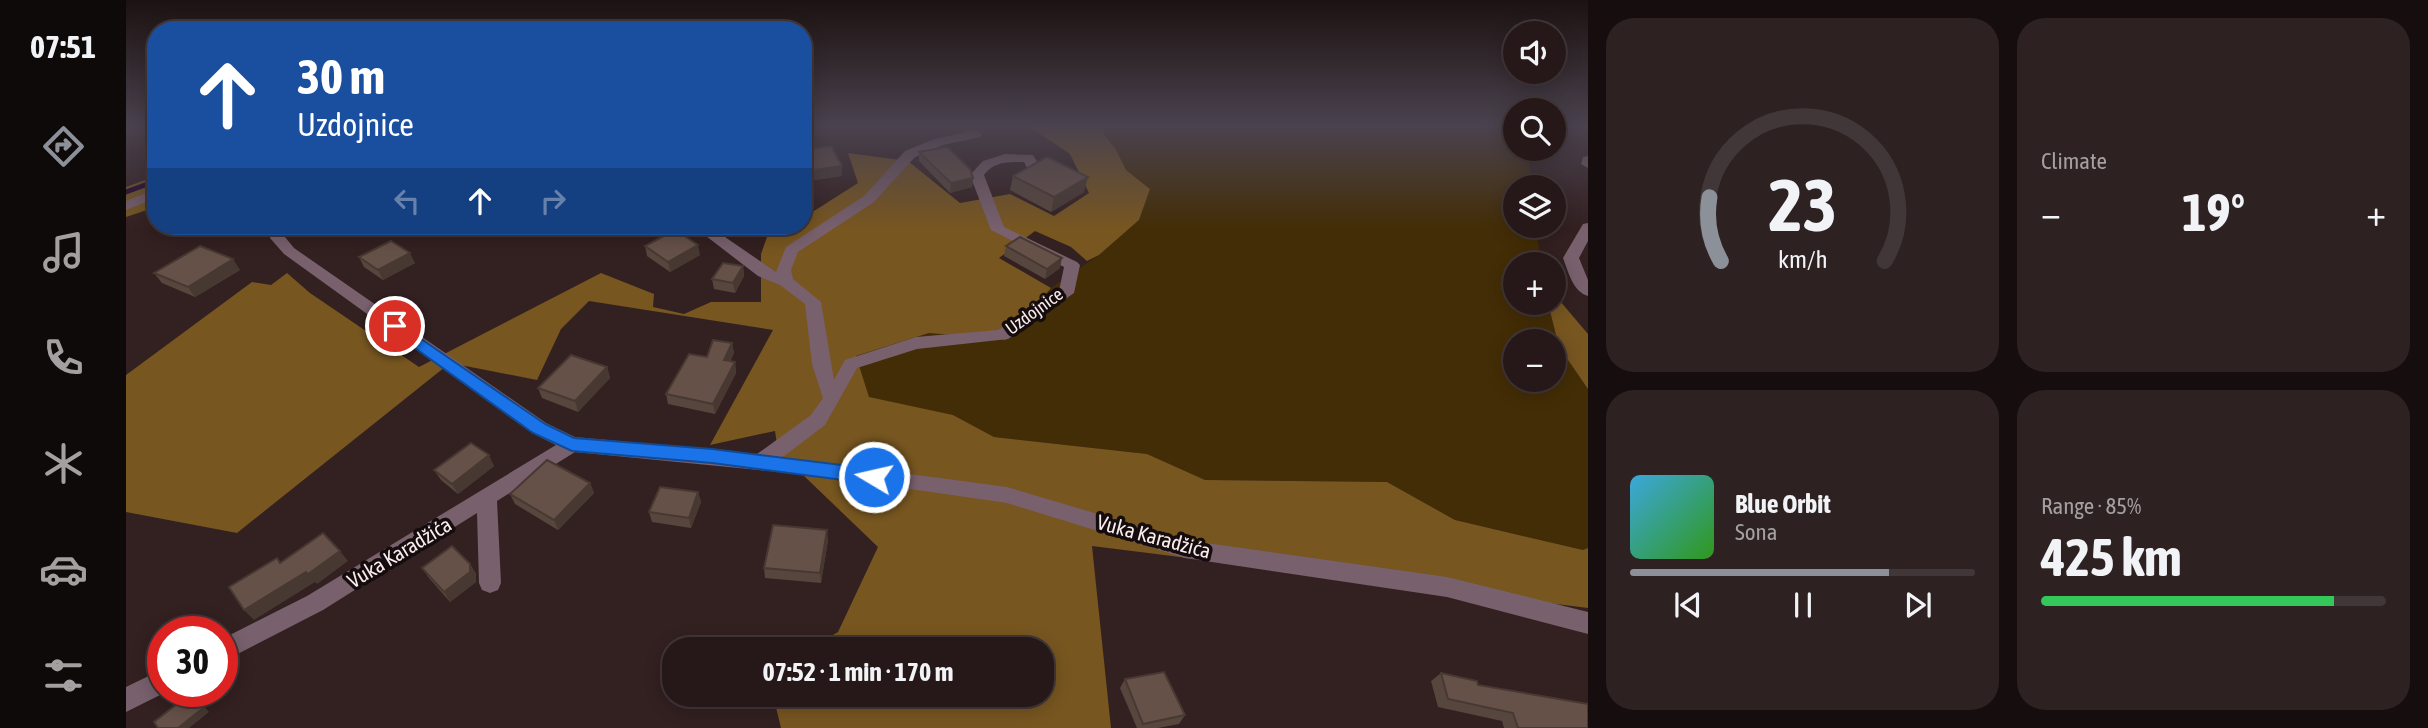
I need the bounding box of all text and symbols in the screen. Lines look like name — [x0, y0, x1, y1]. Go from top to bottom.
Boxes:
map controls — [1503, 21, 1566, 392]
button: sound — [1503, 21, 1566, 84]
text: 07:51 — [30, 28, 96, 65]
text: 30 m — [297, 48, 385, 104]
icon: ahead — [182, 49, 273, 140]
button: search — [1503, 98, 1566, 161]
text: Uzdojnice — [297, 106, 414, 143]
icon: directions — [39, 122, 88, 171]
text: Climate — [2041, 148, 2107, 174]
text: 23 — [1768, 163, 1837, 246]
button: layers — [1503, 175, 1566, 238]
icon: left — [388, 182, 426, 220]
icon: ahead — [461, 182, 499, 220]
icon: right — [534, 182, 572, 220]
text: 19° — [2182, 182, 2245, 242]
text: − — [2041, 191, 2061, 234]
text: + — [2366, 191, 2386, 234]
icon: music — [39, 228, 88, 277]
text: km/h — [1778, 245, 1827, 273]
button: + — [1503, 252, 1566, 315]
street label: Uzdojnice — [1001, 283, 1067, 339]
pin — [365, 296, 425, 356]
icon: arrive — [376, 307, 414, 345]
button: − — [1503, 329, 1566, 392]
icon: phone — [39, 333, 88, 382]
icon: climate — [39, 439, 88, 488]
position arrow — [837, 440, 911, 514]
text: Blue Orbit — [1735, 489, 1831, 519]
text: Range · 85% — [2041, 493, 2141, 519]
street label: Vuka Karadžića — [1094, 509, 1214, 563]
street label: Vuka Karadžića — [343, 512, 455, 592]
text: Sona — [1735, 519, 1777, 545]
text: 425 km — [2041, 527, 2182, 587]
icon: car — [39, 545, 88, 594]
icon: previous — [1669, 586, 1707, 624]
icon: pause — [1784, 586, 1822, 624]
icon: next — [1899, 586, 1937, 624]
speed limit sign: 30 — [147, 616, 238, 707]
icon: filters — [39, 651, 88, 700]
text: 07:52 · 1 min · 170 m — [763, 657, 953, 687]

